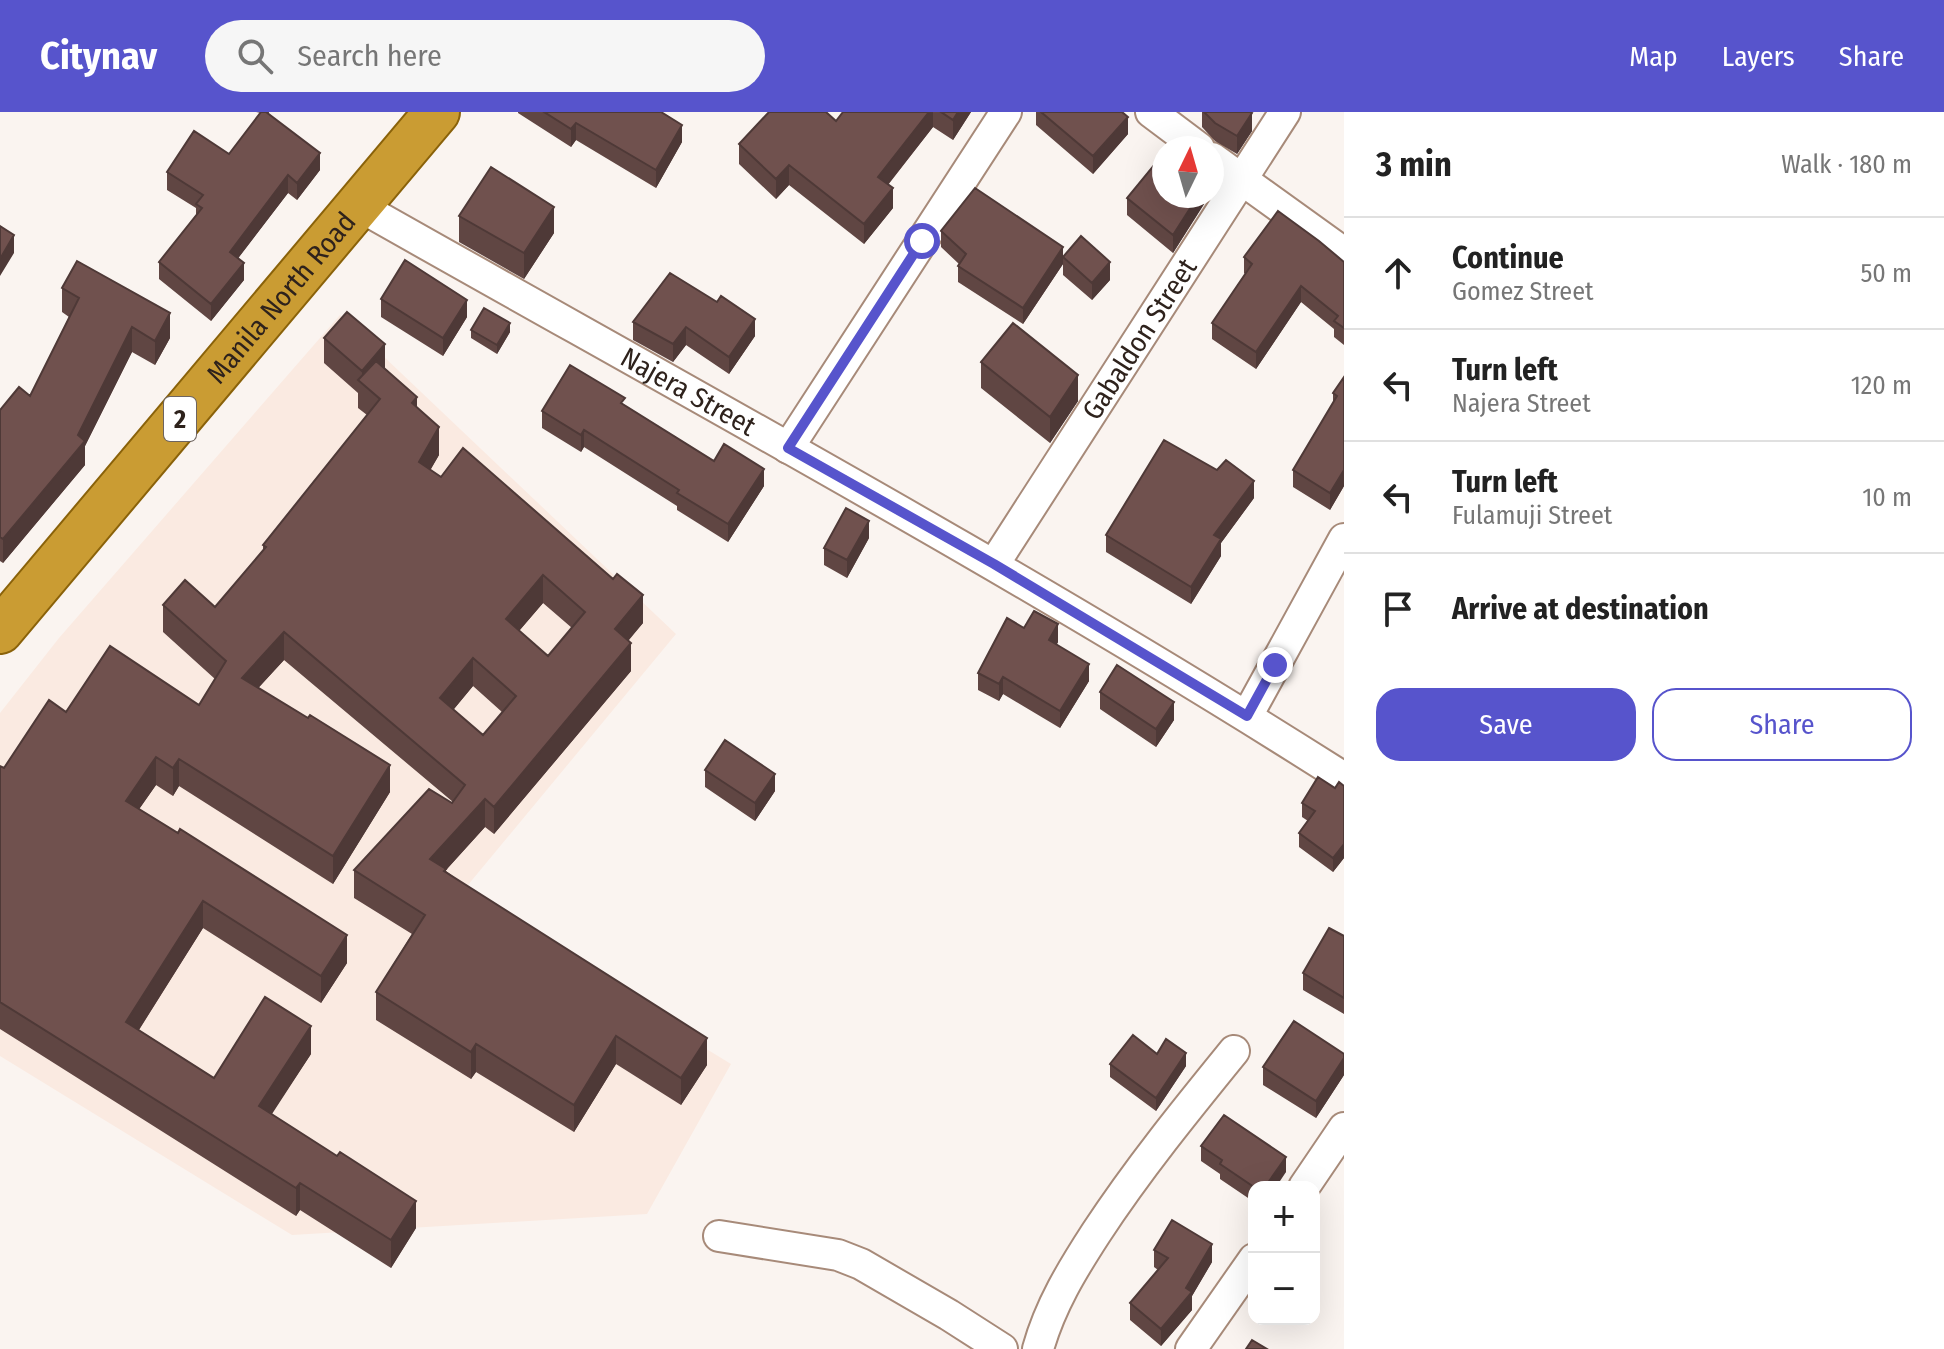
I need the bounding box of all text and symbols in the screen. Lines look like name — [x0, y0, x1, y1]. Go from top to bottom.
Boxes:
search box — [205, 20, 765, 92]
text: Citynav — [40, 33, 157, 79]
icon: search — [233, 34, 277, 78]
text: Search here — [297, 38, 442, 74]
text: Map — [1629, 40, 1678, 73]
text: Layers — [1722, 40, 1795, 73]
text: Share — [1839, 40, 1904, 73]
north arrow — [1152, 136, 1224, 208]
text: 3 min — [1376, 144, 1452, 185]
text: Walk · 180 m — [1781, 149, 1912, 180]
street label: Manila North Road — [200, 206, 362, 390]
route start — [904, 223, 940, 259]
text: Continue — [1452, 240, 1564, 276]
street label: Gabaldon Street — [1076, 251, 1204, 426]
icon: ahead — [1376, 251, 1420, 295]
text: 50 m — [1860, 258, 1912, 289]
text: Gomez Street — [1452, 276, 1594, 307]
street label: Najera Street — [615, 341, 762, 443]
text: Turn left — [1452, 352, 1558, 388]
icon: left — [1376, 363, 1420, 407]
text: 120 m — [1851, 370, 1912, 401]
text: Najera Street — [1452, 388, 1591, 419]
road number: 2 — [164, 397, 196, 441]
text: Turn left — [1452, 464, 1558, 500]
icon: left — [1376, 475, 1420, 519]
text: 10 m — [1862, 482, 1912, 513]
text: Fulamuji Street — [1452, 500, 1612, 531]
icon: arrive — [1376, 587, 1420, 631]
text: Arrive at destination — [1452, 591, 1709, 627]
route end — [1257, 647, 1293, 683]
button: Save — [1376, 688, 1636, 761]
button: Share — [1652, 688, 1912, 761]
map controls — [1248, 1181, 1320, 1325]
button: + — [1248, 1181, 1320, 1253]
button: − — [1248, 1253, 1320, 1325]

